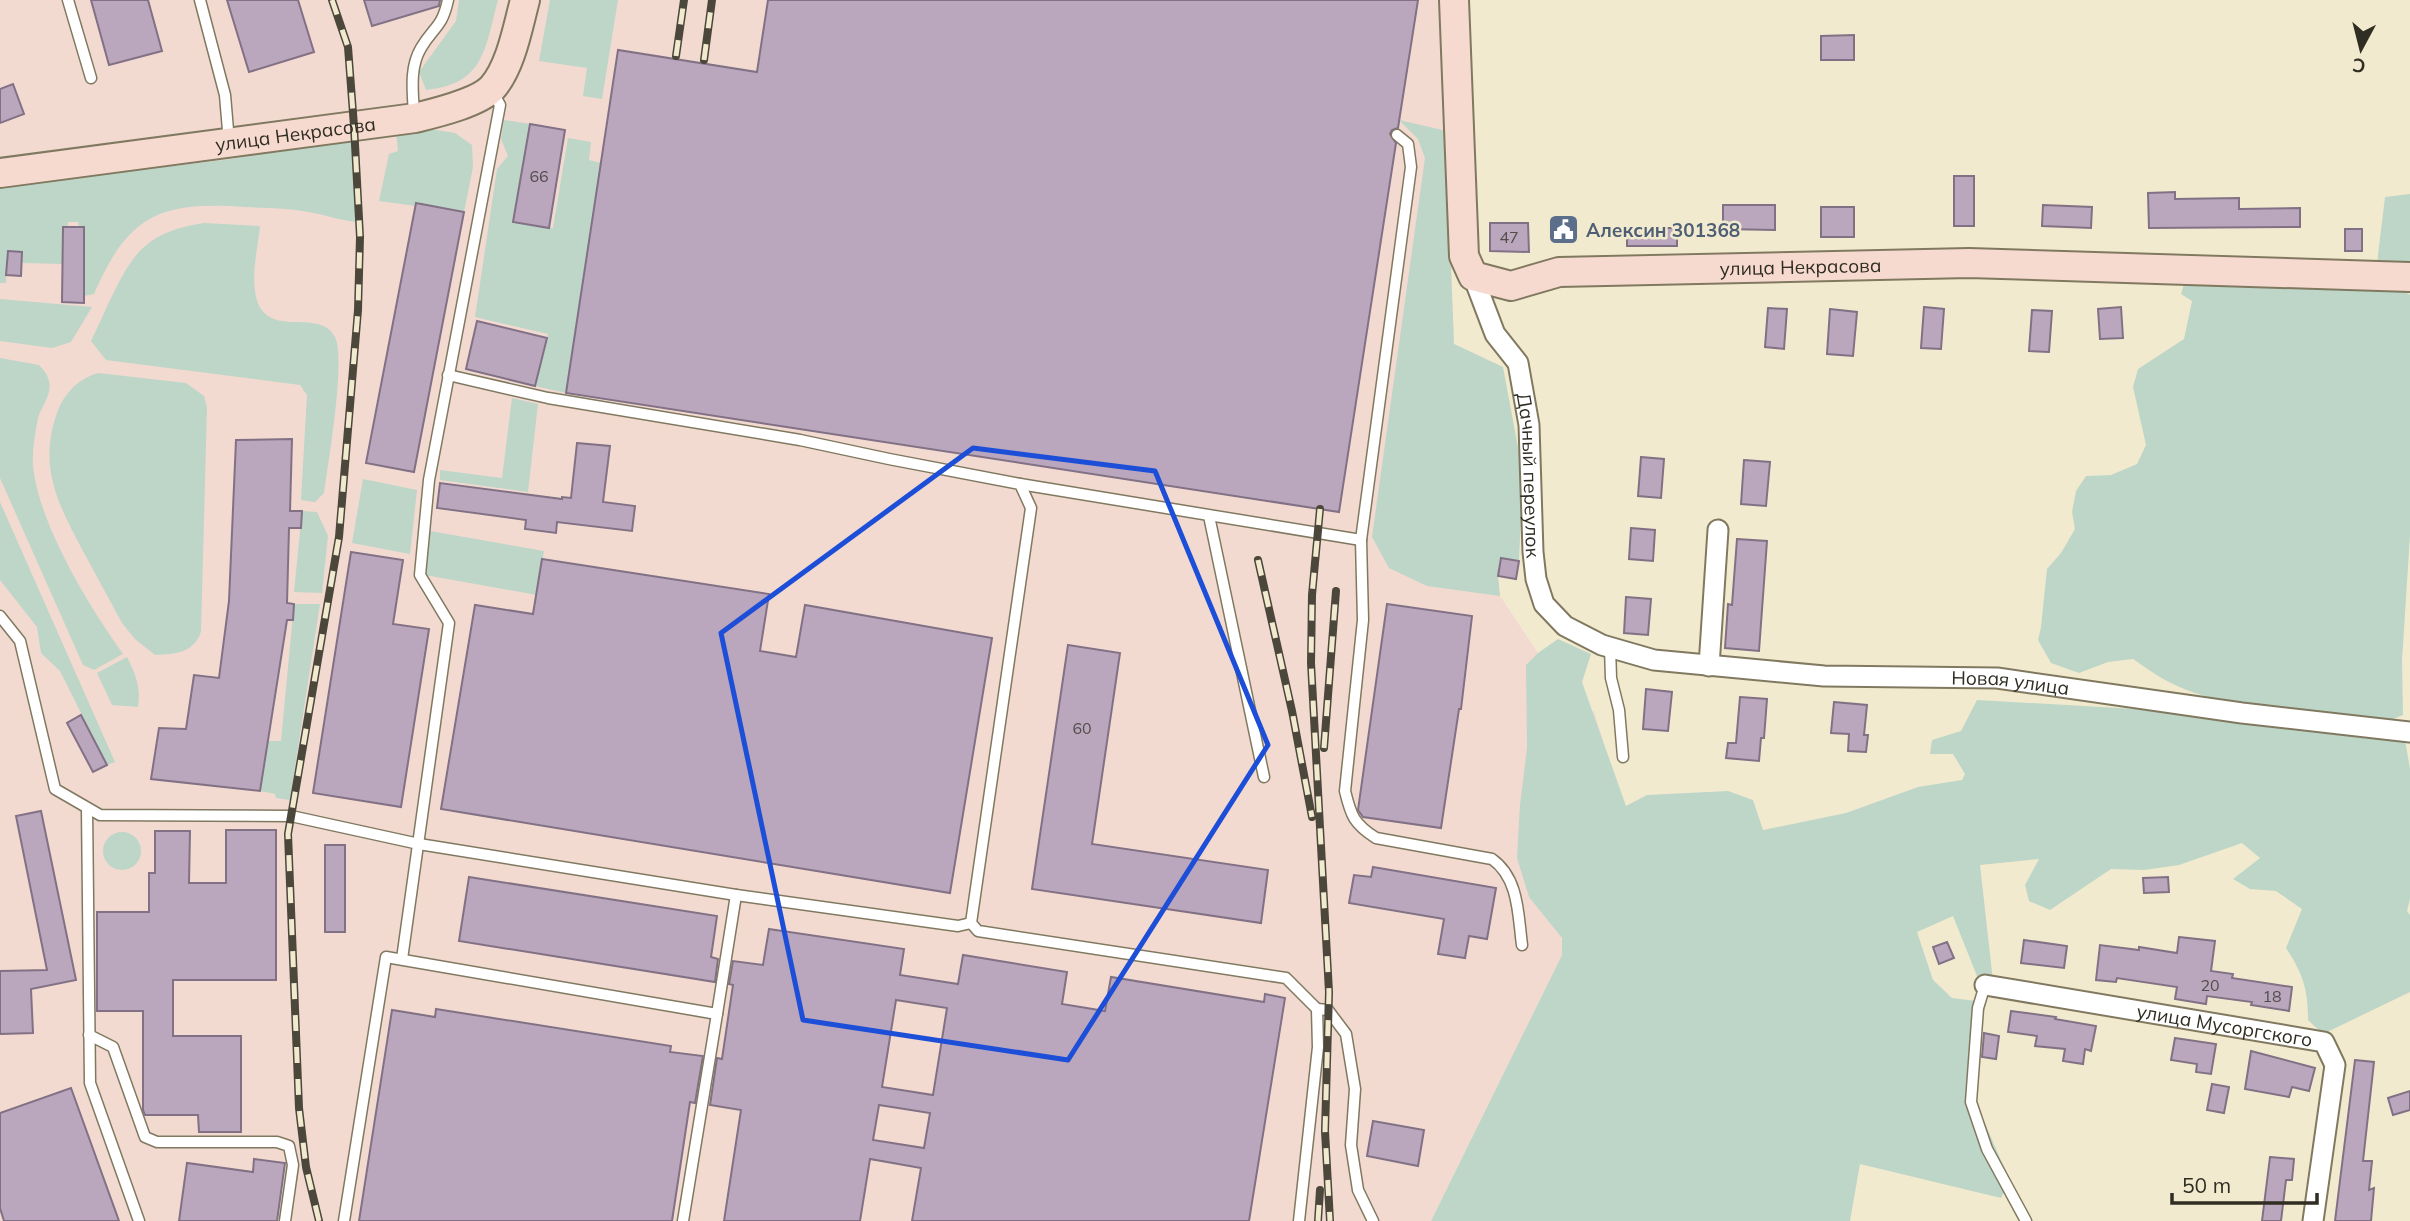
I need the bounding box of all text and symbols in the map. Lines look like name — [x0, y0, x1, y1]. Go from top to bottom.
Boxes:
north arrow — [2326, 14, 2396, 84]
text: С — [2351, 53, 2367, 79]
street label: улица Некрасова — [214, 111, 377, 156]
house number: 66 — [529, 166, 549, 186]
public building icon: Алексин 301368 — [1546, 213, 1580, 247]
place label: Алексин 301368 — [1586, 218, 1740, 242]
house number: 47 — [1499, 227, 1519, 247]
street label: улица Некрасова — [1719, 253, 1882, 280]
street label: Дачный переулок — [1511, 391, 1546, 560]
street label: Новая улица — [1951, 665, 2071, 700]
house number: 60 — [1072, 718, 1092, 738]
house number: 20 — [2200, 975, 2220, 995]
house number: 18 — [2262, 986, 2282, 1006]
street label: улица Мусоргского — [2135, 999, 2314, 1052]
scale bar — [2172, 1162, 2317, 1206]
text: 50 m — [2182, 1172, 2231, 1198]

